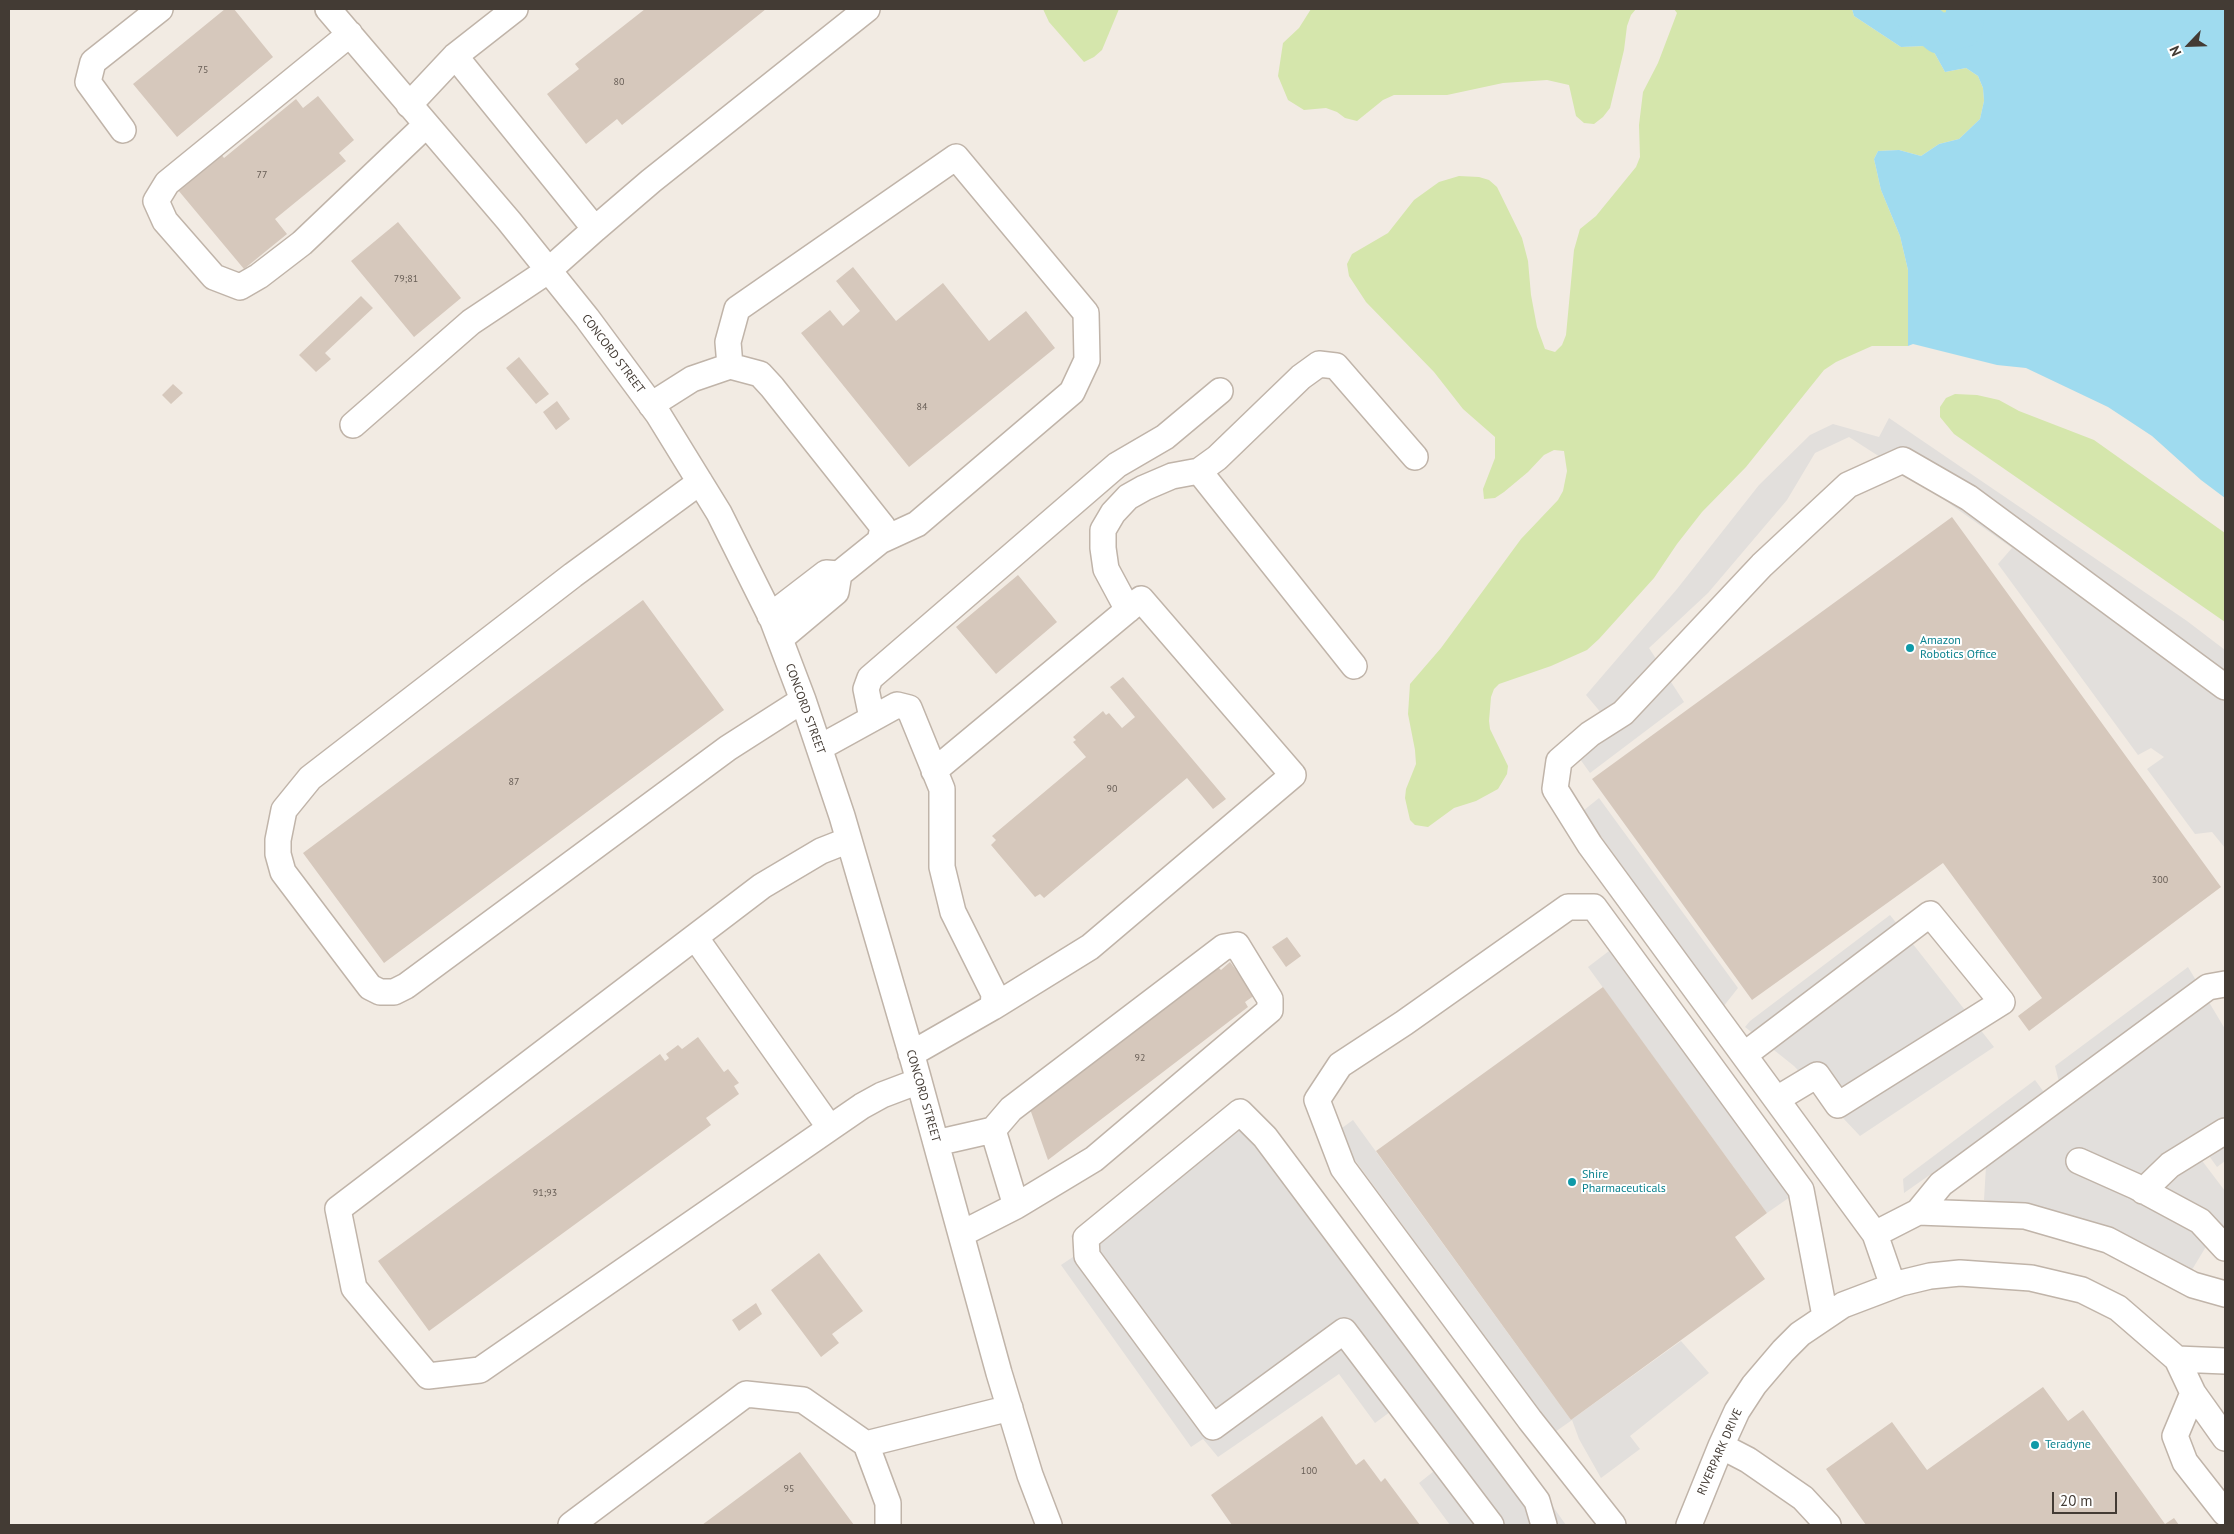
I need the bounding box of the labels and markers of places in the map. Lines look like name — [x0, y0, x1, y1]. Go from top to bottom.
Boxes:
place label: Amazon Robotics Office — [1920, 634, 1997, 662]
marker: Amazon Robotics Office — [1904, 642, 1916, 654]
place label: Shire Pharmaceuticals — [1582, 1168, 1666, 1196]
marker: Shire Pharmaceuticals — [1566, 1176, 1578, 1188]
place label: Teradyne — [2045, 1438, 2091, 1452]
marker: Teradyne — [2029, 1439, 2041, 1451]

